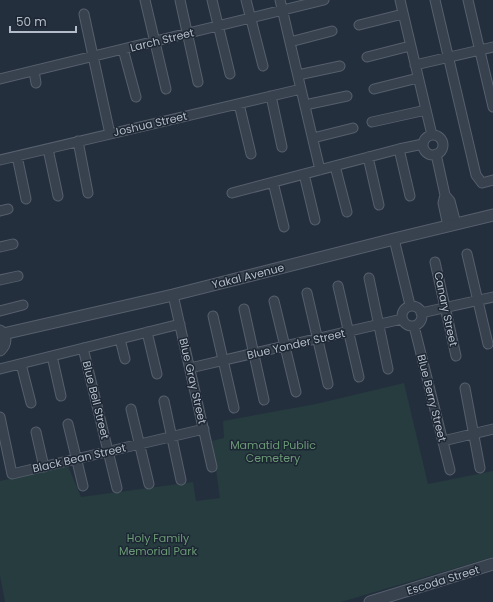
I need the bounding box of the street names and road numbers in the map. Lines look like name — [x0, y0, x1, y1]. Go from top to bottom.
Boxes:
street label: Larch Street — [128, 24, 196, 56]
street label: Joshua Street — [112, 108, 188, 140]
street label: Yakal Avenue — [210, 259, 286, 293]
street label: Canary Street — [430, 270, 462, 348]
street label: Blue Yonder Street — [245, 325, 347, 363]
street label: Blue Gray Street — [175, 336, 211, 426]
street label: Blue Berry Street — [413, 353, 451, 443]
street label: Blue Bell Street — [79, 359, 113, 441]
street label: Black Bean Street — [31, 439, 127, 477]
street label: Escoda Street — [405, 561, 481, 599]

